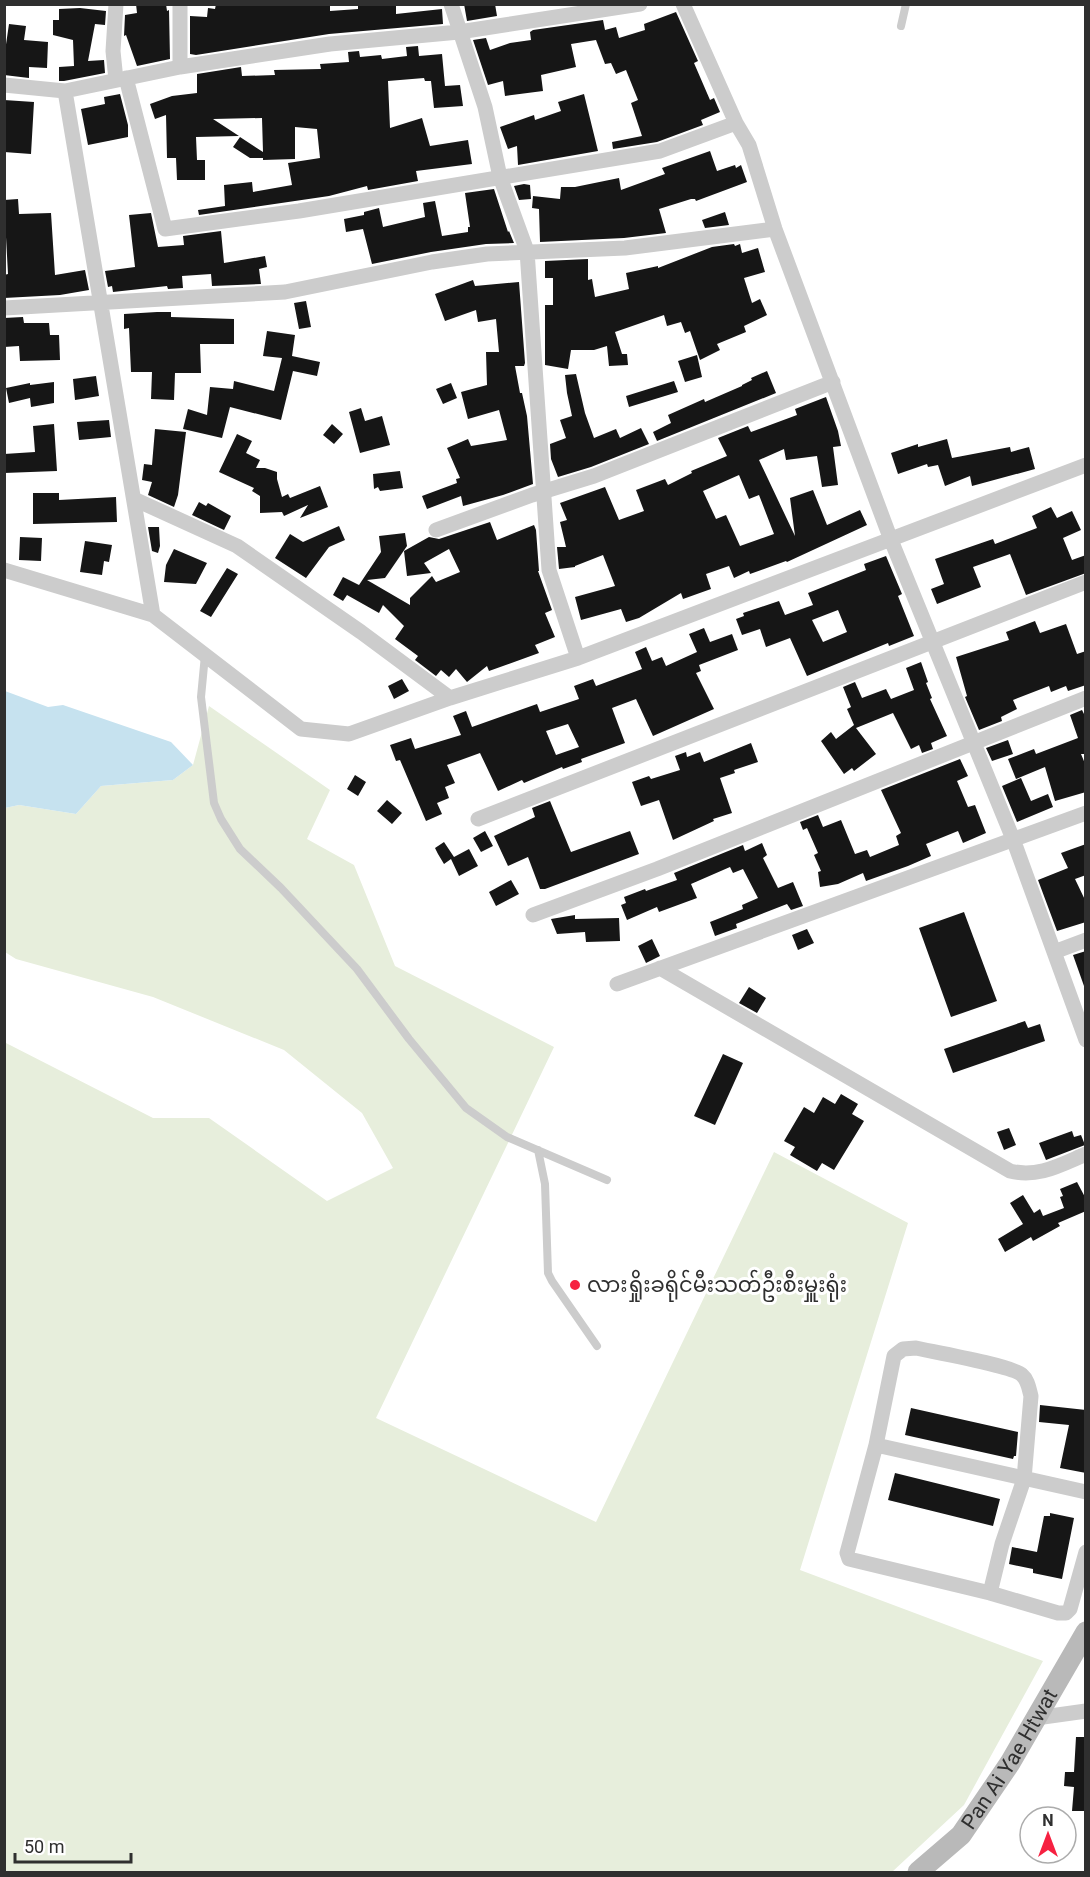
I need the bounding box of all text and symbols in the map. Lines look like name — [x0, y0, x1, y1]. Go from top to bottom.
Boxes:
place label: လားရှိုးခရိုင်မီးသတ်ဦးစီးမှူးရုံး — [587, 1269, 847, 1302]
marker: လားရှိုးခရိုင်မီးသတ်ဦးစီးမှူးရုံး — [568, 1278, 582, 1292]
street label: Pan Ai Yae Htwat — [957, 1684, 1062, 1834]
north arrow — [1018, 1805, 1078, 1865]
text: N — [1042, 1811, 1054, 1830]
scale bar — [15, 1826, 130, 1864]
text: 50 m — [24, 1836, 64, 1857]

